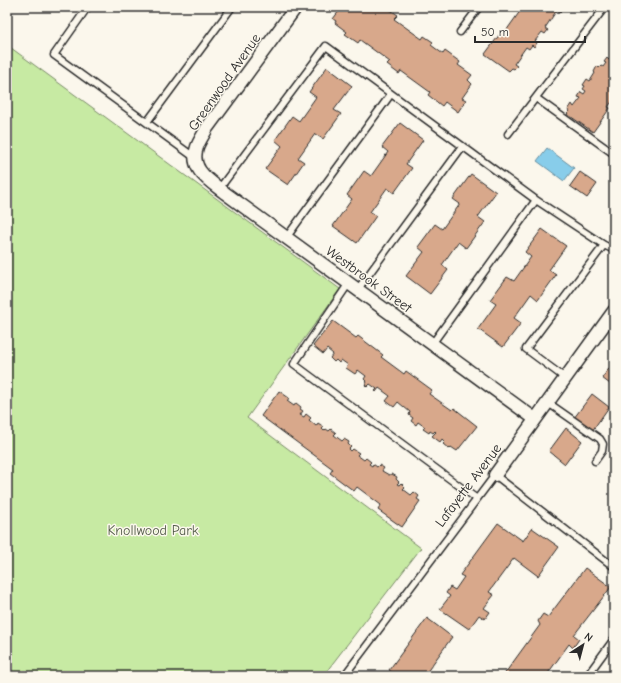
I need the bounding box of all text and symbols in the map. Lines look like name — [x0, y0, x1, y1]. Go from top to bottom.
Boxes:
scale bar — [475, 18, 585, 44]
text: 50 m — [481, 25, 509, 39]
street label: Greenwood Avenue — [185, 30, 264, 134]
street label: Westbrook Street — [322, 243, 416, 317]
street label: Lafayette Avenue — [432, 440, 505, 530]
park label: Knollwood Park — [108, 522, 199, 539]
north arrow — [563, 625, 603, 665]
text: N — [582, 630, 595, 645]

